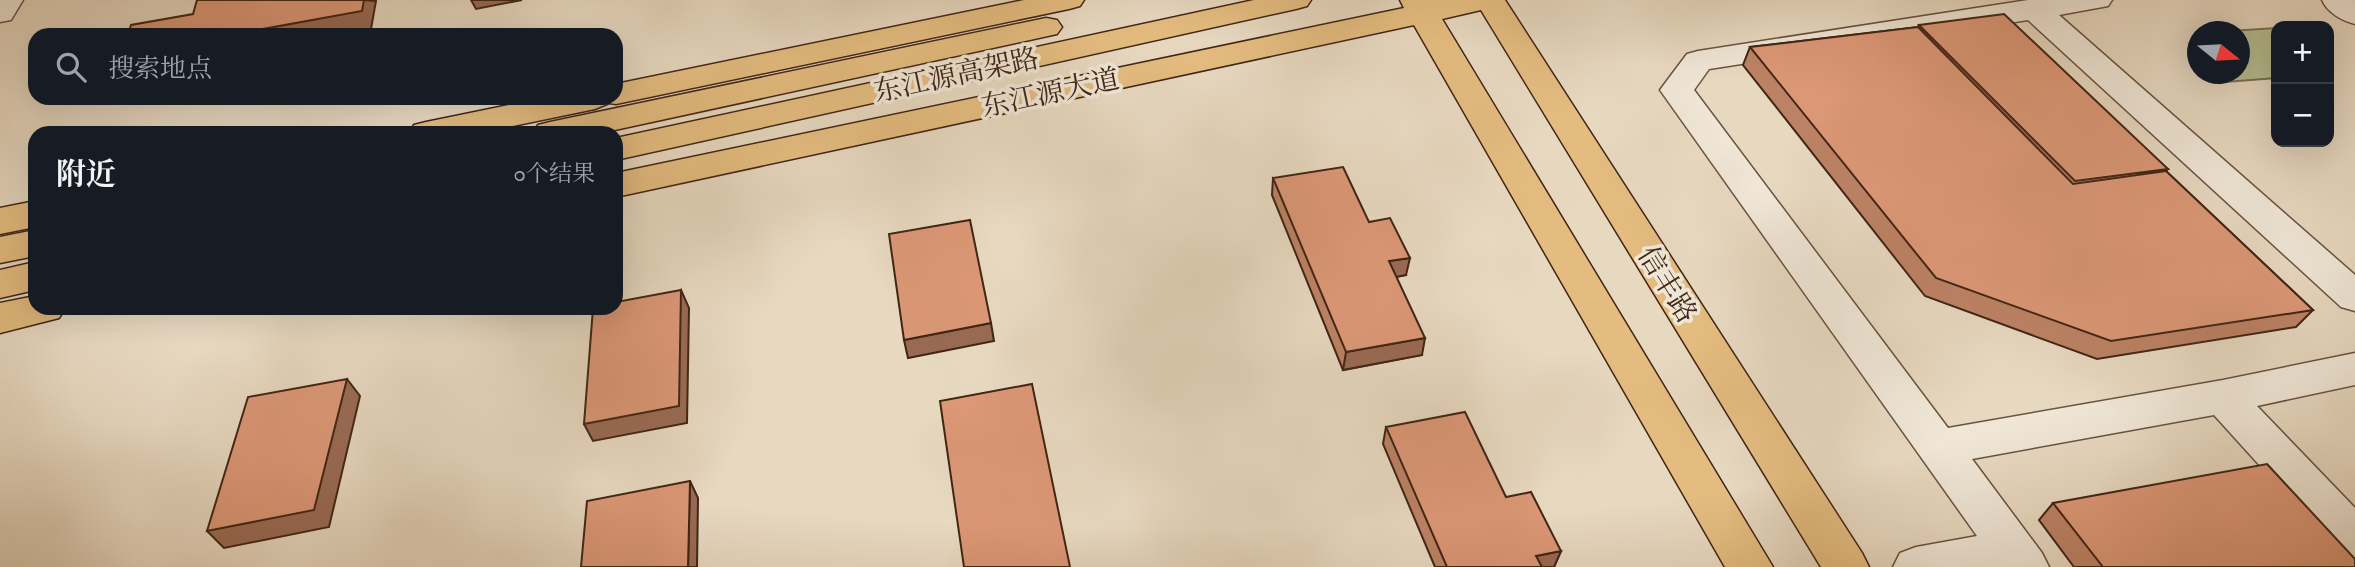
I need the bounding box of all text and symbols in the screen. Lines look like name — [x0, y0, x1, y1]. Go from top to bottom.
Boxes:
north arrow — [2187, 21, 2250, 84]
map controls — [2271, 21, 2334, 147]
button: + — [2271, 21, 2334, 84]
search box — [28, 28, 623, 105]
street label: 东江源高架路 — [871, 41, 1042, 110]
icon: search — [52, 48, 90, 86]
text: 搜索地点 — [108, 53, 212, 86]
street label: 东江源大道 — [978, 62, 1122, 125]
button: − — [2271, 84, 2334, 147]
text: 附近 — [56, 157, 116, 194]
text: 0个结果 — [514, 160, 595, 189]
street label: 信丰路 — [1630, 240, 1704, 330]

